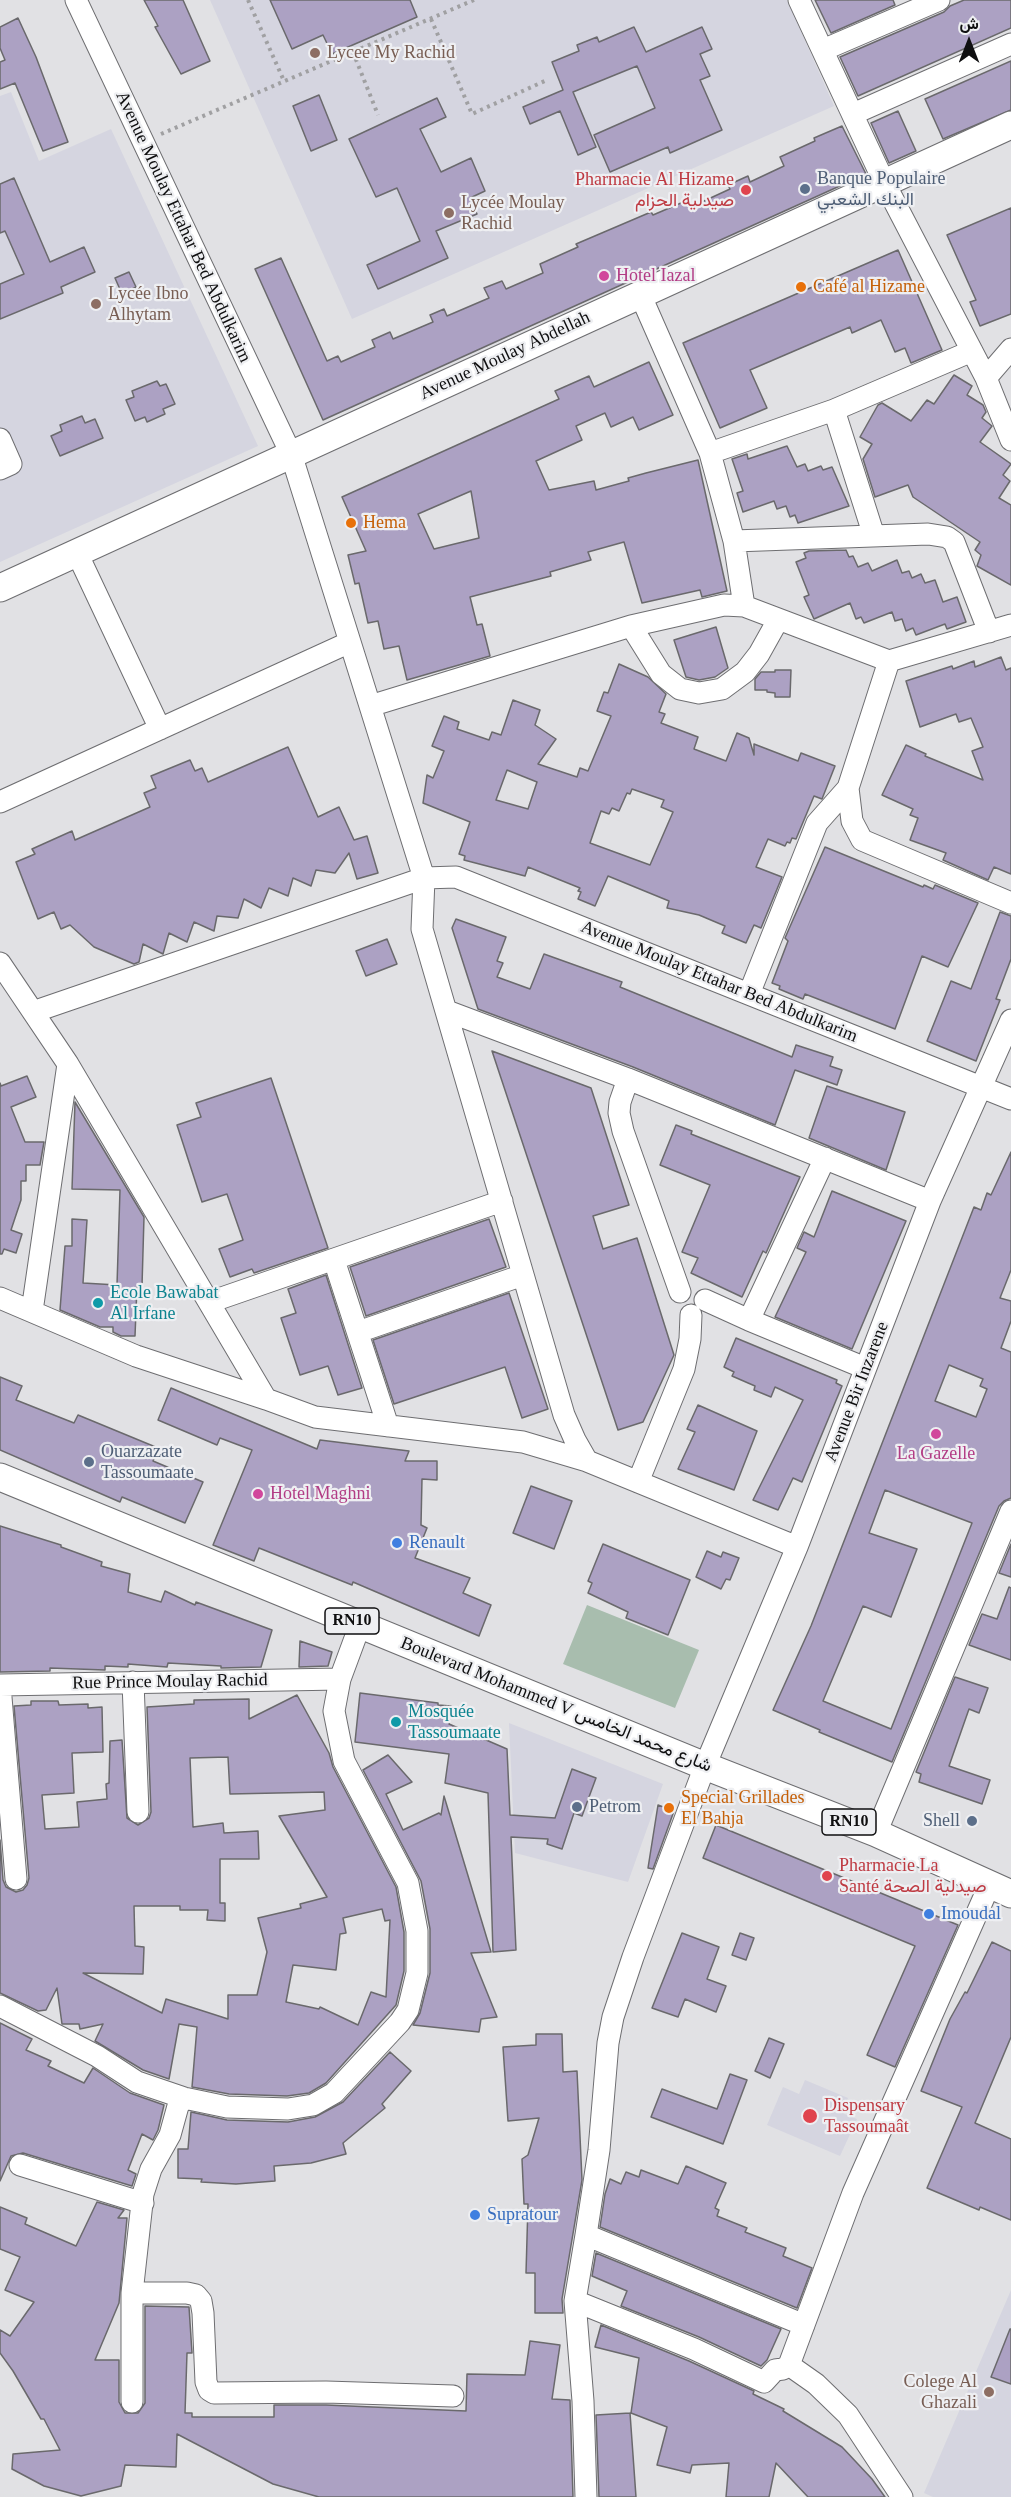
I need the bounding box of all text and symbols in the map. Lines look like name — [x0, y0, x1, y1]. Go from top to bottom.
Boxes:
north arrow — [939, 12, 999, 72]
text: ش — [959, 15, 979, 32]
place label: Lycee My Rachid — [327, 42, 455, 64]
marker: Lycee My Rachid — [308, 46, 322, 60]
street label: Avenue Moulay Ettahar Bed Abdulkarim — [111, 88, 255, 366]
place label: Banque Populaire البنك الشعبي — [817, 168, 945, 210]
place label: Pharmacie Al Hizame صيدلية الحزام — [575, 169, 734, 212]
marker: Banque Populaire البنك الشعبي — [798, 182, 812, 196]
marker: Pharmacie Al Hizame صيدلية الحزام — [739, 183, 753, 197]
place label: Lycée Moulay Rachid — [461, 192, 564, 234]
marker: Lycée Moulay Rachid — [442, 206, 456, 220]
place label: Hotel Iazal — [616, 265, 695, 287]
marker: Hotel Iazal — [597, 269, 611, 283]
place label: Café al Hizame — [813, 276, 925, 298]
marker: Café al Hizame — [794, 280, 808, 294]
place label: Lycée Ibno Alhytam — [108, 283, 188, 326]
marker: Lycée Ibno Alhytam — [89, 297, 103, 311]
street label: Avenue Moulay Abdellah — [416, 307, 594, 405]
place label: Hema — [363, 512, 406, 534]
marker: Hema — [344, 516, 358, 530]
street label: Avenue Moulay Ettahar Bed Abdulkarim — [577, 916, 861, 1048]
place label: Ecole Bawabat Al Irfane — [110, 1282, 218, 1324]
marker: Ecole Bawabat Al Irfane — [91, 1296, 105, 1310]
street label: Avenue Bir Inzarene — [820, 1319, 894, 1465]
marker: La Gazelle — [929, 1427, 943, 1441]
place label: Ouarzazate Tassoumaate — [101, 1441, 194, 1484]
place label: La Gazelle — [897, 1443, 975, 1465]
marker: Ouarzazate Tassoumaate — [82, 1455, 96, 1469]
place label: Hotel Maghni — [270, 1483, 370, 1505]
marker: Hotel Maghni — [251, 1487, 265, 1501]
place label: Renault — [409, 1532, 465, 1554]
marker: Renault — [390, 1536, 404, 1550]
road number: RN10 — [325, 1608, 379, 1634]
street label: Boulevard Mohammed V شارع محمد الخامس — [397, 1632, 715, 1778]
street label: Rue Prince Moulay Rachid — [72, 1669, 268, 1695]
place label: Mosquée Tassoumaate — [408, 1701, 501, 1744]
marker: Mosquée Tassoumaate — [389, 1715, 403, 1729]
place label: Special Grillades El Bahja — [681, 1787, 804, 1830]
place label: Petrom — [589, 1796, 641, 1818]
marker: Petrom — [570, 1800, 584, 1814]
marker: Special Grillades El Bahja — [662, 1801, 676, 1815]
road number: RN10 — [822, 1809, 876, 1835]
place label: Shell — [923, 1810, 960, 1832]
marker: Shell — [965, 1814, 979, 1828]
place label: Pharmacie La Santé صيدلية الصحة — [839, 1855, 987, 1898]
marker: Pharmacie La Santé صيدلية الصحة — [820, 1869, 834, 1883]
place label: Imoudal — [941, 1903, 1001, 1925]
marker: Imoudal — [922, 1907, 936, 1921]
place label: Dispensary Tassoumaât — [824, 2095, 909, 2138]
marker: Dispensary Tassoumaât — [801, 2107, 819, 2125]
place label: Supratour — [487, 2204, 558, 2226]
marker: Supratour — [468, 2208, 482, 2222]
place label: Colege Al Ghazali — [904, 2371, 977, 2414]
marker: Colege Al Ghazali — [982, 2385, 996, 2399]

